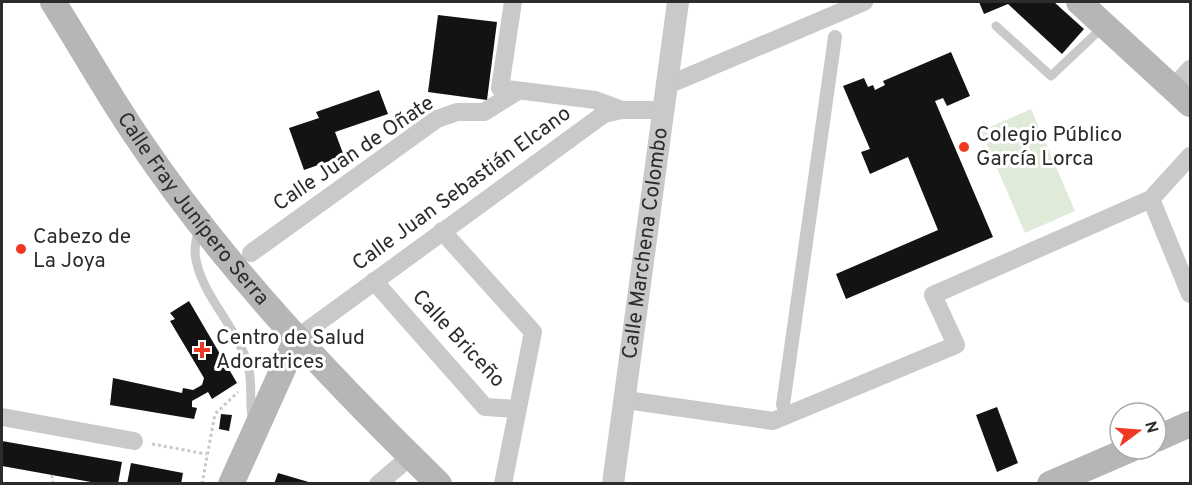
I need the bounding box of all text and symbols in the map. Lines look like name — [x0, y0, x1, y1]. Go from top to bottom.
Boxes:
street label: Calle Juan de Oñate — [268, 90, 440, 218]
street label: Calle Juan Sebastián Elcano — [347, 101, 577, 277]
street label: Calle Fray Junípero Serra — [111, 107, 275, 311]
place label: Colegio Público García Lorca — [976, 122, 1122, 173]
street label: Calle Marchena Colombo — [616, 126, 674, 361]
marker: Colegio Público García Lorca — [957, 140, 971, 154]
place label: Cabezo de La Joya — [33, 224, 131, 275]
marker: Cabezo de La Joya — [14, 242, 28, 256]
street label: Calle Briceño — [406, 284, 510, 394]
place label: Centro de Salud Adoratrices — [216, 325, 365, 376]
marker: Centro de Salud Adoratrices — [193, 341, 211, 359]
north arrow — [1108, 401, 1168, 461]
text: N — [1139, 419, 1162, 436]

